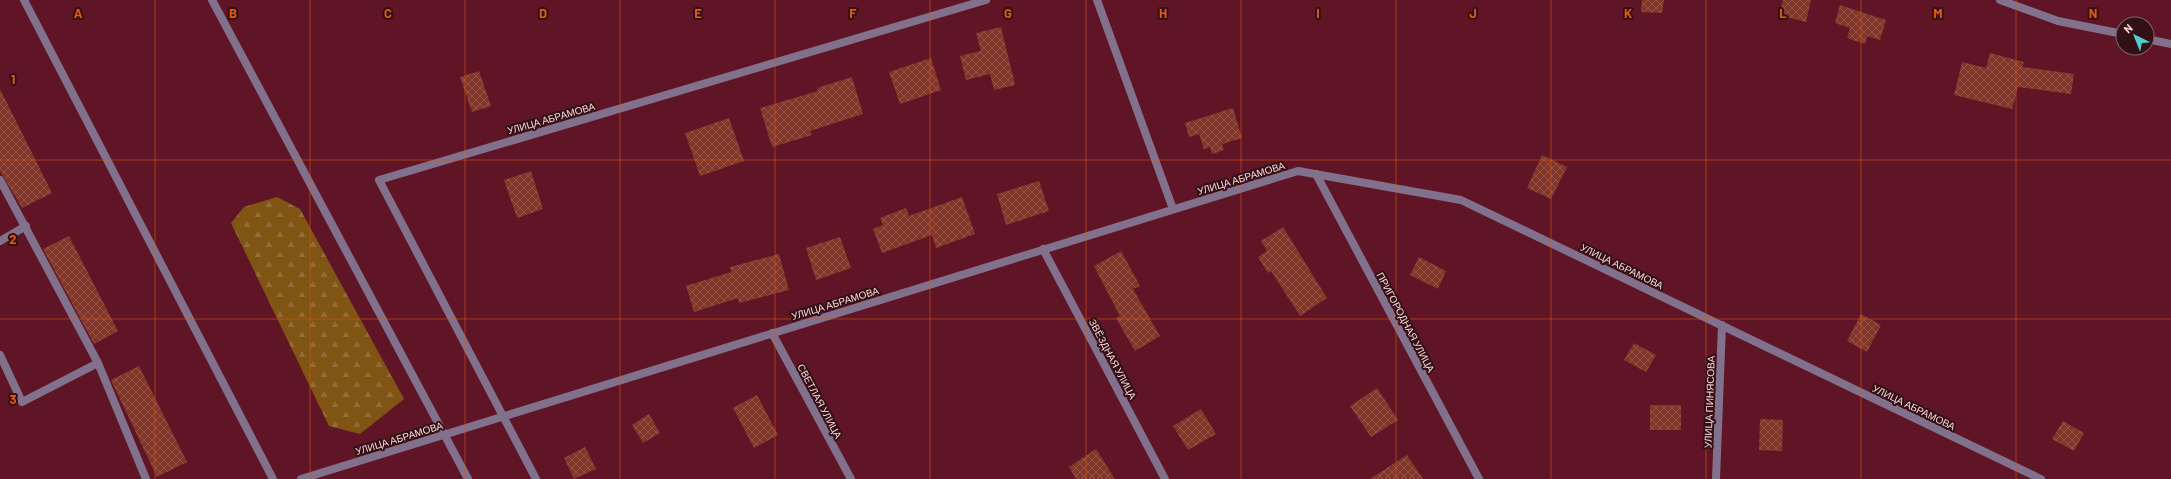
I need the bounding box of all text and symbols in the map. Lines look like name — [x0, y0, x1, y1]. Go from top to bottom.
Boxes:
text: A — [74, 5, 83, 21]
text: B — [229, 5, 237, 21]
text: C — [384, 5, 392, 21]
text: D — [539, 5, 547, 21]
text: E — [694, 5, 702, 21]
text: F — [849, 5, 857, 21]
text: G — [1004, 5, 1012, 21]
text: H — [1159, 5, 1167, 21]
text: I — [1316, 5, 1320, 21]
text: J — [1469, 5, 1477, 21]
text: K — [1624, 5, 1632, 21]
text: L — [1779, 5, 1787, 21]
text: M — [1933, 5, 1943, 21]
text: N — [2089, 5, 2097, 21]
north arrow — [2115, 16, 2155, 56]
text: N — [2121, 21, 2135, 36]
text: 1 — [11, 71, 15, 87]
street label: УЛИЦА АБРАМОВА — [506, 100, 597, 136]
street label: УЛИЦА АБРАМОВА — [1196, 159, 1287, 197]
text: 2 — [9, 231, 17, 247]
street label: УЛИЦА АБРАМОВА — [1579, 241, 1666, 291]
street label: ПРИГОРОДНАЯ УЛИЦА — [1375, 270, 1438, 374]
street label: УЛИЦА АБРАМОВА — [790, 284, 881, 322]
street label: ЗВЁЗДНАЯ УЛИЦА — [1087, 317, 1139, 401]
street label: УЛИЦА ПИНЯСОВА — [1701, 355, 1717, 448]
street label: СВЕТЛАЯ УЛИЦА — [795, 362, 845, 441]
street label: УЛИЦА АБРАМОВА — [1871, 382, 1958, 432]
text: 3 — [9, 391, 17, 407]
street label: УЛИЦА АБРАМОВА — [354, 419, 445, 457]

